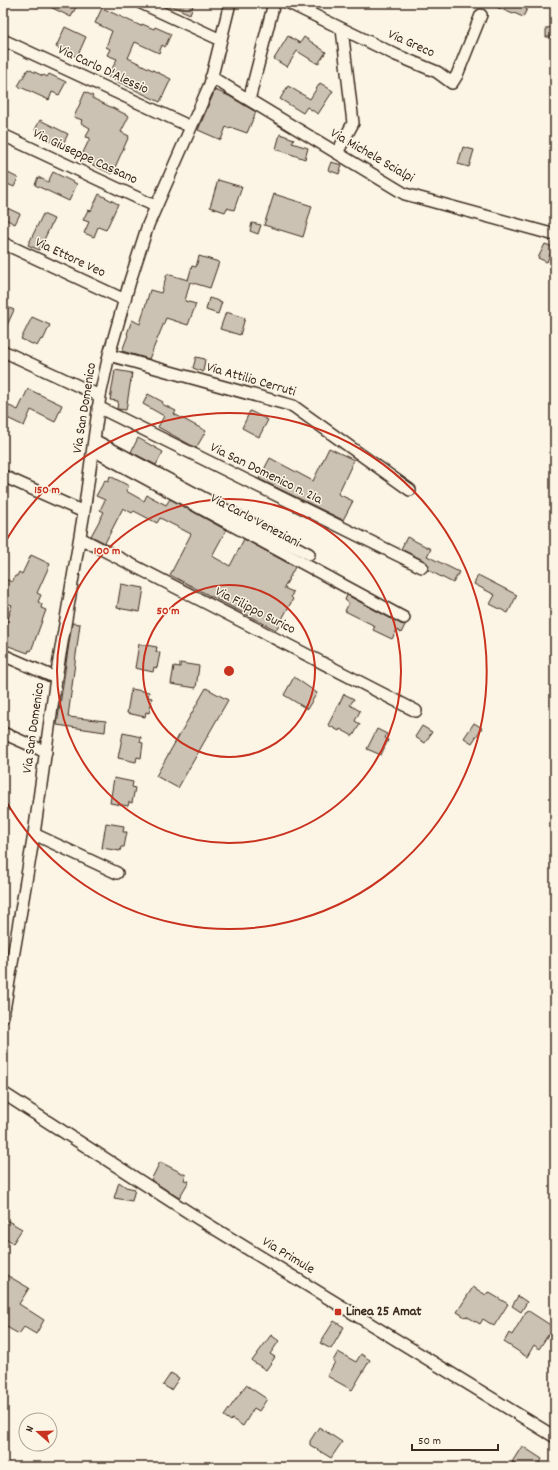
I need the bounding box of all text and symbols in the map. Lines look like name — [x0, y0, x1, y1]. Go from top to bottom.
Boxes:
street label: Via Greco — [384, 25, 438, 63]
street label: Via Carlo D'Alessio — [54, 40, 152, 100]
street label: Via Giuseppe Cassano — [29, 124, 141, 190]
street label: Via Michele Scialpi — [326, 124, 418, 188]
street label: Via Ettore Veo — [31, 233, 109, 283]
street label: Via Attilio Cerruti — [204, 358, 298, 402]
street label: Via San Domenico — [68, 361, 102, 455]
street label: Via San Domenico n. 21a — [207, 438, 326, 510]
text: 150 m — [34, 482, 60, 499]
street label: Via Carlo Veneziani — [206, 489, 304, 553]
text: 100 m — [94, 543, 120, 560]
street label: Via Filippo Surico — [211, 582, 299, 640]
text: 50 m — [156, 603, 180, 620]
centre of rings — [222, 664, 236, 678]
street label: Via San Domenico — [18, 681, 50, 775]
street label: Via Primule — [258, 1232, 318, 1280]
place label: Linea 25 Amat — [346, 1302, 422, 1322]
marker: Linea 25 Amat — [333, 1307, 343, 1317]
north arrow — [18, 1412, 58, 1452]
text: N — [22, 1423, 39, 1435]
scale bar — [412, 1426, 498, 1452]
text: 50 m — [418, 1433, 441, 1450]

